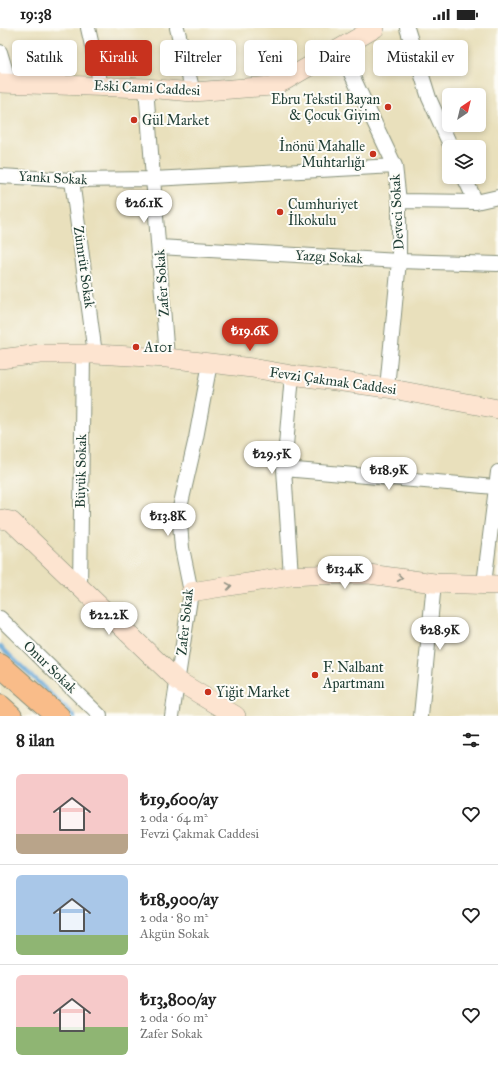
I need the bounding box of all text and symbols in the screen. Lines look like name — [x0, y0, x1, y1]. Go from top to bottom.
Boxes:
text: 19:38 — [20, 5, 52, 23]
chip: Satılık — [12, 40, 77, 76]
chip: Kiralık — [85, 40, 152, 76]
chip: Filtreler — [160, 40, 236, 76]
chip: Yeni — [244, 40, 297, 76]
chip: Daire — [305, 40, 365, 76]
chip: Müstakil ev — [373, 40, 468, 76]
street label: Eski Cami Caddesi — [93, 77, 201, 99]
north arrow — [442, 88, 486, 132]
map controls — [442, 88, 486, 184]
place label: Ebru Tekstil Bayan & Çocuk Giyim — [271, 91, 380, 124]
marker: Ebru Tekstil Bayan & Çocuk Giyim — [383, 102, 393, 112]
place label: Gül Market — [142, 112, 209, 129]
marker: Gül Market — [129, 115, 139, 125]
place label: İnönü Mahalle Muhtarlığı — [279, 137, 365, 171]
button: layers — [442, 140, 486, 184]
marker: İnönü Mahalle Muhtarlığı — [368, 149, 378, 159]
street label: Yankı Sokak — [18, 168, 88, 188]
street label: Deveci Sokak — [386, 173, 407, 250]
pin: ₺26.1K — [111, 190, 177, 224]
text: ₺26.1K — [125, 195, 163, 211]
place label: Cumhuriyet İlkokulu — [288, 196, 358, 229]
marker: Cumhuriyet İlkokulu — [275, 207, 285, 217]
street label: Zümrüt Sokak — [70, 225, 98, 310]
street label: Yazgı Sokak — [295, 247, 364, 267]
street label: Zafer Sokak — [151, 248, 173, 317]
pin: ₺19.6K — [217, 318, 283, 352]
text: ₺19.6K — [231, 323, 269, 339]
place label: A101 — [143, 339, 173, 356]
marker: A101 — [131, 342, 141, 352]
street label: Fevzi Çakmak Caddesi — [268, 364, 398, 398]
street label: Büyük Sokak — [72, 433, 90, 508]
pin: ₺29.5K — [239, 441, 305, 475]
text: ₺29.5K — [253, 446, 291, 462]
pin: ₺18.9K — [356, 457, 422, 491]
text: ₺18.9K — [370, 462, 408, 478]
pin: ₺13.8K — [135, 503, 201, 537]
text: ₺13.8K — [150, 508, 186, 524]
pin: ₺13.4K — [312, 556, 378, 590]
text: ₺13.4K — [326, 561, 364, 577]
one-way arrow — [397, 573, 403, 582]
one-way arrow — [226, 582, 232, 591]
street label: Zafer Sokak — [173, 587, 197, 656]
pin: ₺22.2K — [76, 602, 142, 636]
text: ₺22.2K — [90, 607, 128, 623]
pin: ₺28.9K — [407, 617, 473, 651]
text: ₺28.9K — [420, 622, 460, 638]
street label: Onur Sokak — [20, 637, 81, 697]
place label: F. Nalbant Apartmanı — [322, 659, 385, 692]
marker: F. Nalbant Apartmanı — [310, 670, 320, 680]
place label: Yiğit Market — [216, 684, 290, 701]
marker: Yiğit Market — [203, 687, 213, 697]
icon: filters — [460, 729, 482, 751]
text: 8 ilan — [16, 730, 54, 751]
text: ₺19,600/ay — [140, 789, 218, 810]
icon: home — [48, 790, 96, 838]
icon: heart — [460, 803, 482, 825]
text: 2 oda · 64 m² — [140, 810, 208, 826]
text: Fevzi Çakmak Caddesi — [140, 826, 259, 842]
text: ₺18,900/ay — [140, 889, 218, 910]
icon: home — [48, 891, 96, 939]
icon: heart — [460, 904, 482, 926]
text: 2 oda · 80 m² — [140, 910, 208, 926]
text: Akgün Sokak — [140, 926, 209, 942]
text: ₺13,800/ay — [140, 989, 216, 1010]
icon: home — [48, 991, 96, 1039]
icon: heart — [460, 1004, 482, 1026]
text: 2 oda · 60 m² — [140, 1010, 208, 1026]
text: Zafer Sokak — [140, 1026, 203, 1042]

